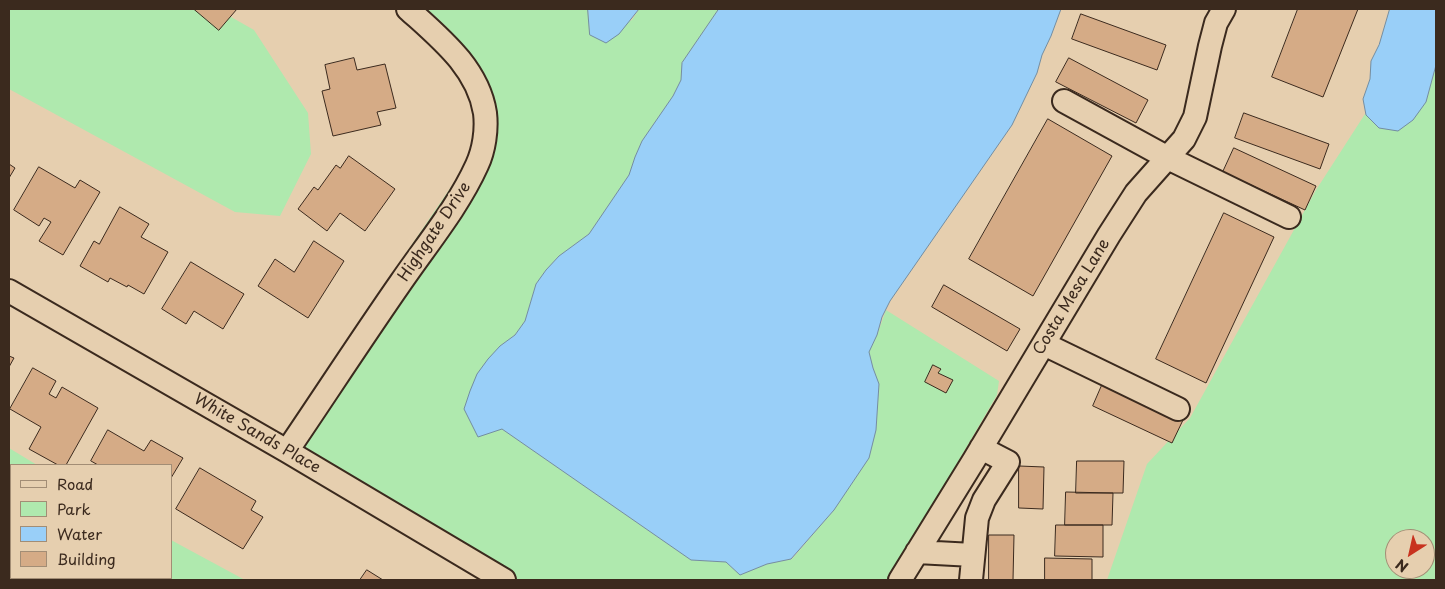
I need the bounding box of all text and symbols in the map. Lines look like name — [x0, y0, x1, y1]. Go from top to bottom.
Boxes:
street label: Highgate Drive — [395, 179, 475, 285]
street label: Costa Mesa Lane — [1030, 235, 1114, 359]
street label: White Sands Place — [190, 390, 324, 478]
legend — [10, 464, 172, 579]
text: Road — [57, 472, 93, 495]
text: Park — [57, 497, 91, 520]
text: Water — [57, 522, 102, 545]
north arrow — [1385, 529, 1435, 579]
text: Building — [57, 547, 116, 570]
text: N — [1391, 554, 1412, 578]

